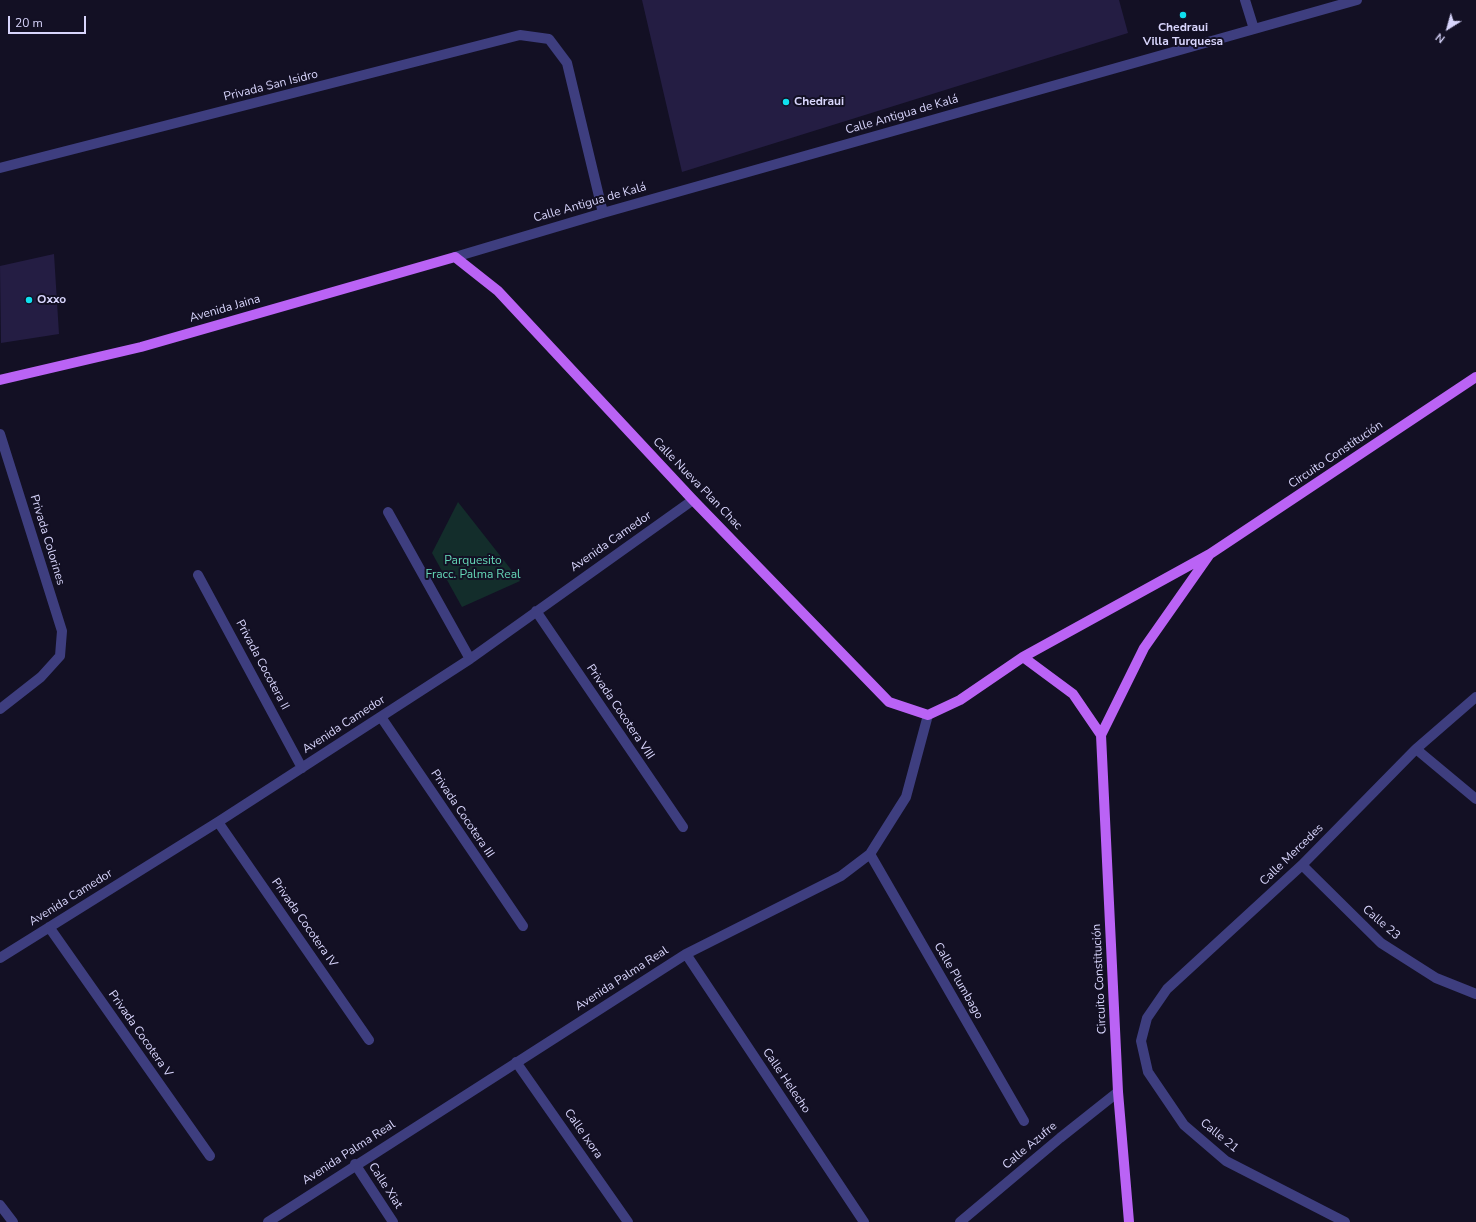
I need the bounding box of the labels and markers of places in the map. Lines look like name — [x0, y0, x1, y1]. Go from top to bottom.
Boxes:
marker: Chedraui Villa Turquesa — [1178, 10, 1188, 20]
place label: Chedraui Villa Turquesa — [1143, 21, 1223, 49]
place label: Chedraui — [794, 95, 844, 109]
marker: Chedraui — [781, 97, 791, 107]
place label: Oxxo — [37, 293, 66, 307]
marker: Oxxo — [24, 295, 34, 305]

